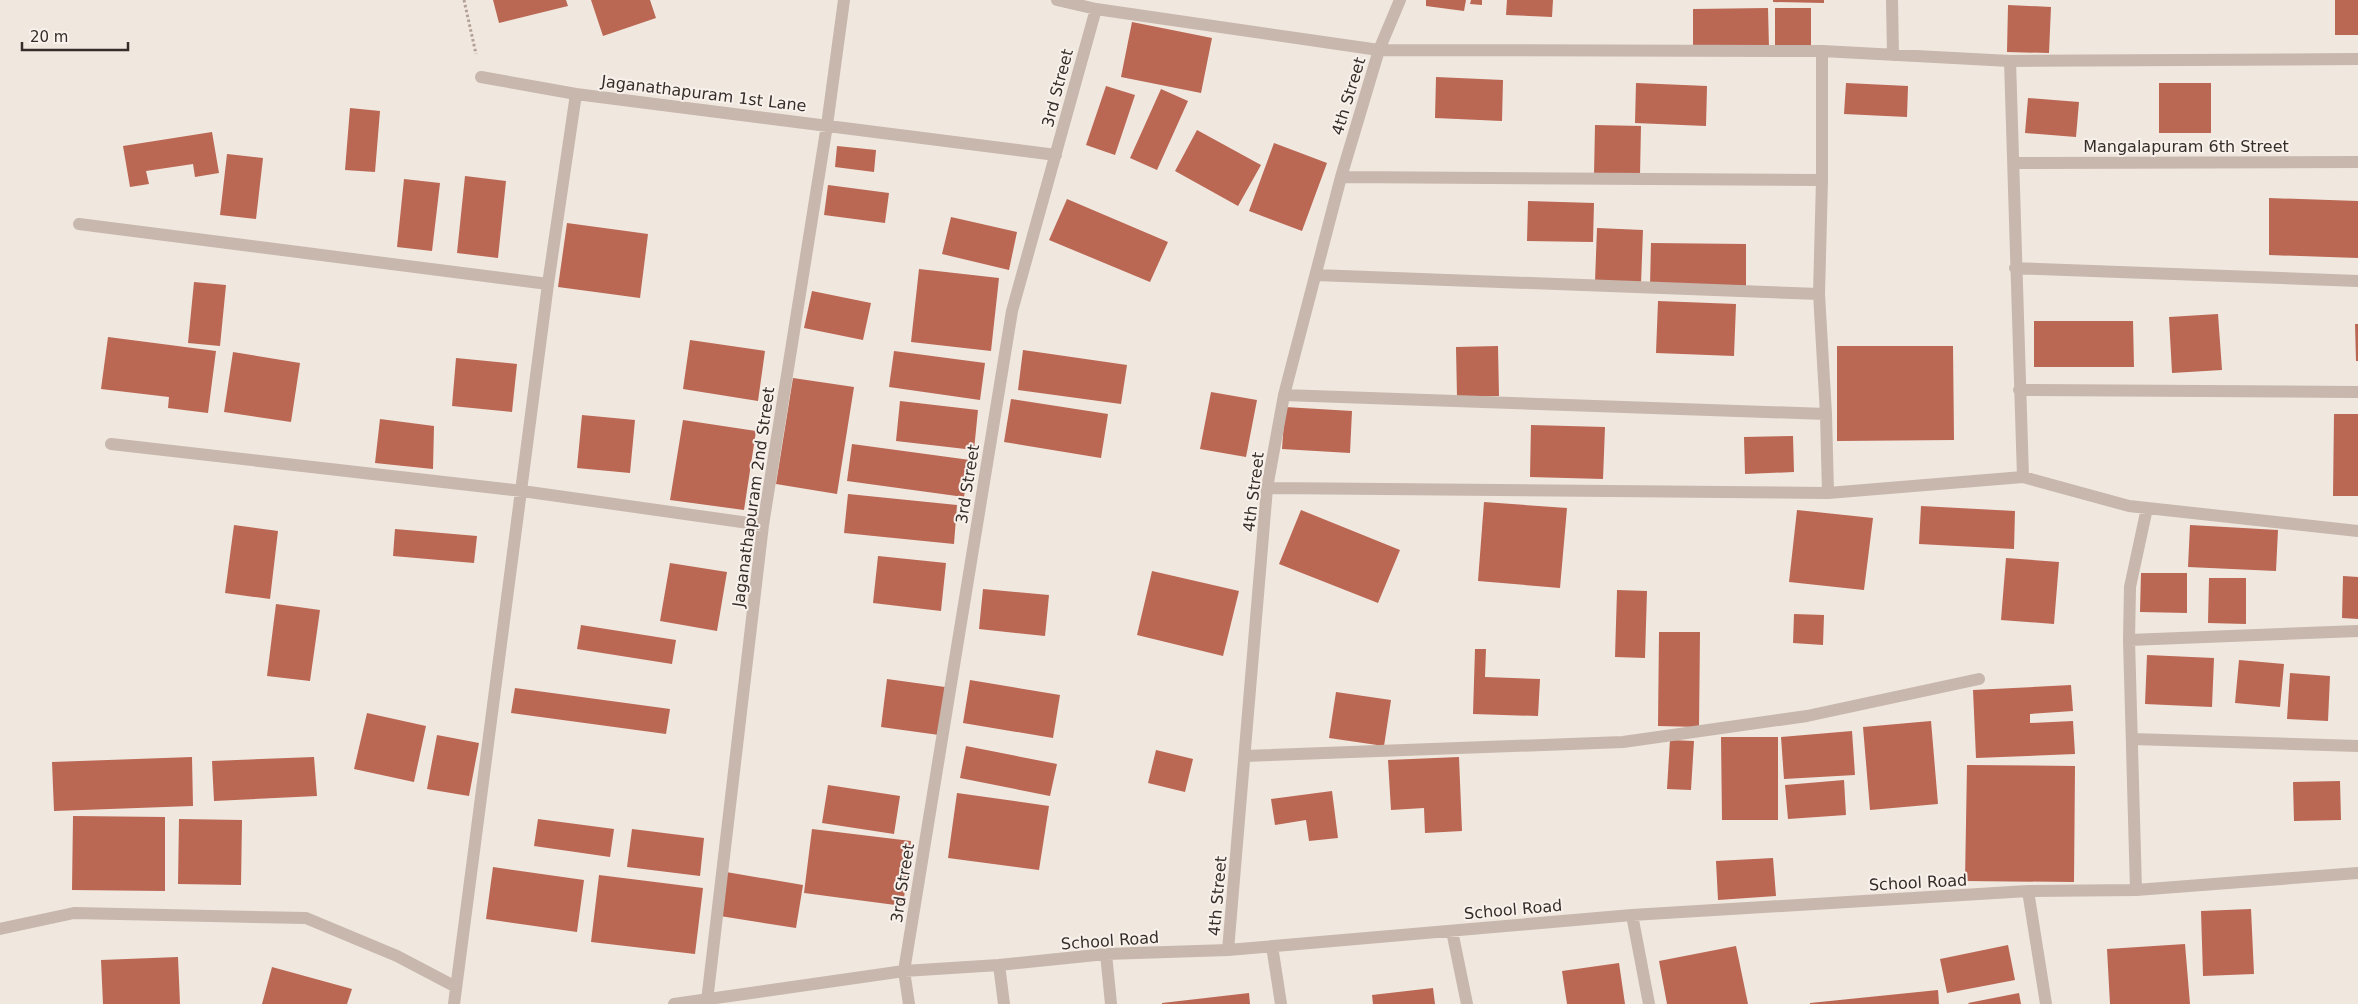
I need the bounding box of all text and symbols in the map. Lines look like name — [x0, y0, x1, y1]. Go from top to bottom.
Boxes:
scale bar — [22, 20, 129, 52]
text: 20 m — [30, 28, 68, 46]
street label: 3rd Street — [1038, 47, 1077, 129]
street label: 4th Street — [1328, 55, 1369, 137]
street label: Jaganathapuram 1st Lane — [599, 71, 808, 116]
street label: Mangalapuram 6th Street — [2083, 137, 2289, 156]
street label: Jaganathapuram 2nd Street — [728, 386, 778, 609]
street label: 3rd Street — [952, 443, 983, 525]
street label: 4th Street — [1239, 451, 1268, 533]
street label: 3rd Street — [887, 842, 918, 924]
street label: 4th Street — [1205, 855, 1230, 937]
street label: School Road — [1868, 870, 1968, 895]
street label: School Road — [1463, 896, 1563, 923]
street label: School Road — [1060, 928, 1160, 953]

